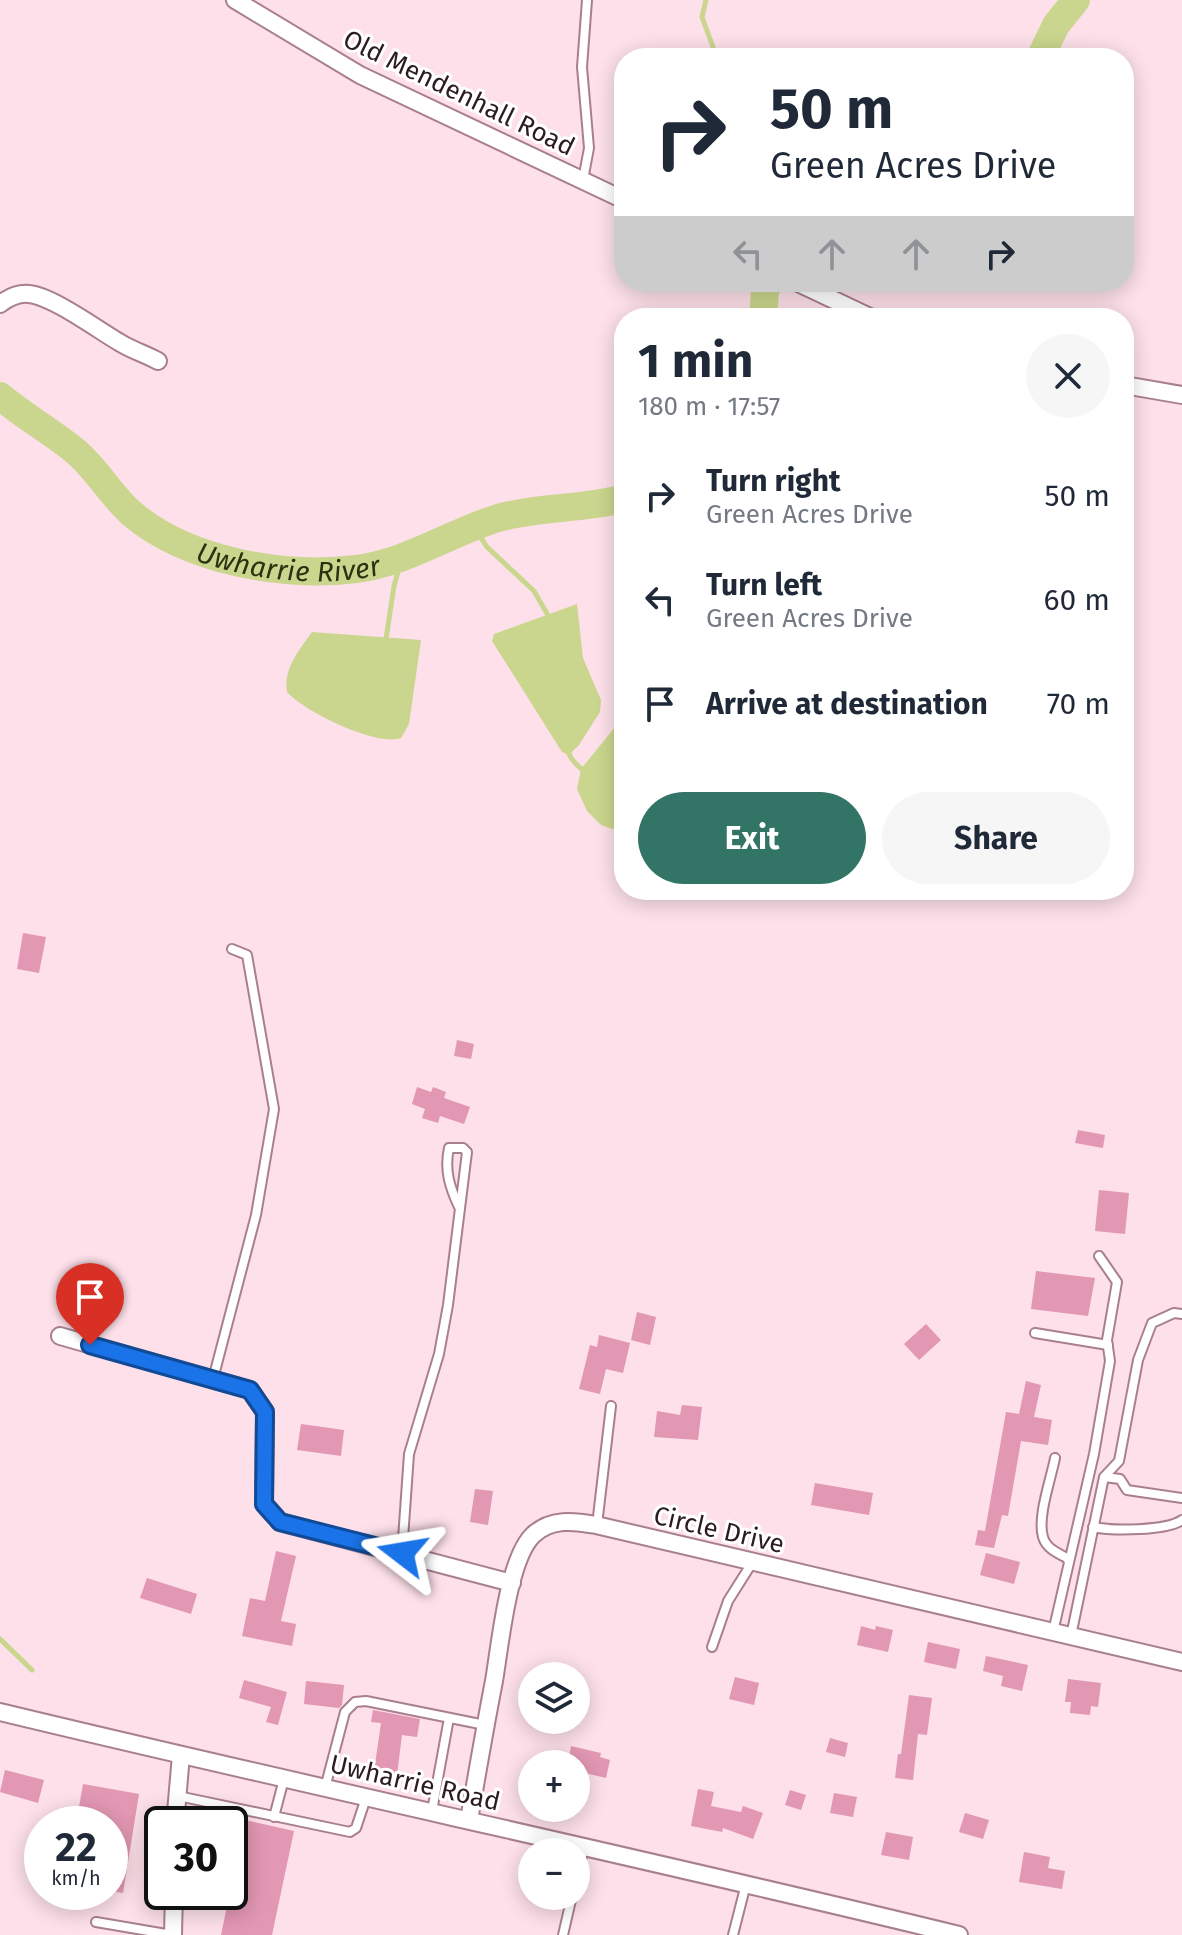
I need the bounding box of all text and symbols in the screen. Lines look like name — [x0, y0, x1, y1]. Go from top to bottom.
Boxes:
street label: Old Mendenhall Road — [338, 23, 580, 163]
text: 50 m — [770, 76, 893, 143]
icon: right — [638, 80, 742, 184]
text: Green Acres Drive — [770, 144, 1056, 188]
icon: left — [726, 232, 770, 276]
icon: ahead — [810, 232, 854, 276]
icon: ahead — [894, 232, 938, 276]
icon: right — [978, 232, 1022, 276]
text: 1 min — [638, 332, 753, 390]
button: close — [1026, 334, 1110, 418]
text: 180 m · 17:57 — [638, 391, 780, 422]
text: Turn right — [706, 463, 841, 499]
icon: right — [638, 474, 682, 518]
text: 50 m — [1045, 478, 1110, 514]
text: Green Acres Drive — [706, 499, 913, 530]
water label: Uwharrie River — [192, 535, 385, 588]
text: Turn left — [706, 567, 822, 603]
icon: left — [638, 578, 682, 622]
text: 60 m — [1044, 582, 1110, 618]
text: Green Acres Drive — [706, 603, 913, 634]
icon: arrive — [638, 682, 682, 726]
text: Arrive at destination — [706, 686, 988, 722]
text: 70 m — [1047, 686, 1110, 722]
button: Exit — [638, 792, 866, 884]
button: Share — [882, 792, 1110, 884]
pin — [56, 1263, 124, 1345]
icon: arrive — [68, 1275, 112, 1319]
street label: Circle Drive — [651, 1500, 787, 1560]
position arrow — [360, 1511, 444, 1595]
map controls — [518, 1662, 590, 1910]
button: layers — [518, 1662, 590, 1734]
street label: Uwharrie Road — [327, 1748, 503, 1818]
button: + — [518, 1750, 590, 1822]
speed limit sign: 30 — [144, 1806, 248, 1910]
text: 22 — [55, 1824, 97, 1872]
button: − — [518, 1838, 590, 1910]
text: km/h — [51, 1866, 101, 1890]

